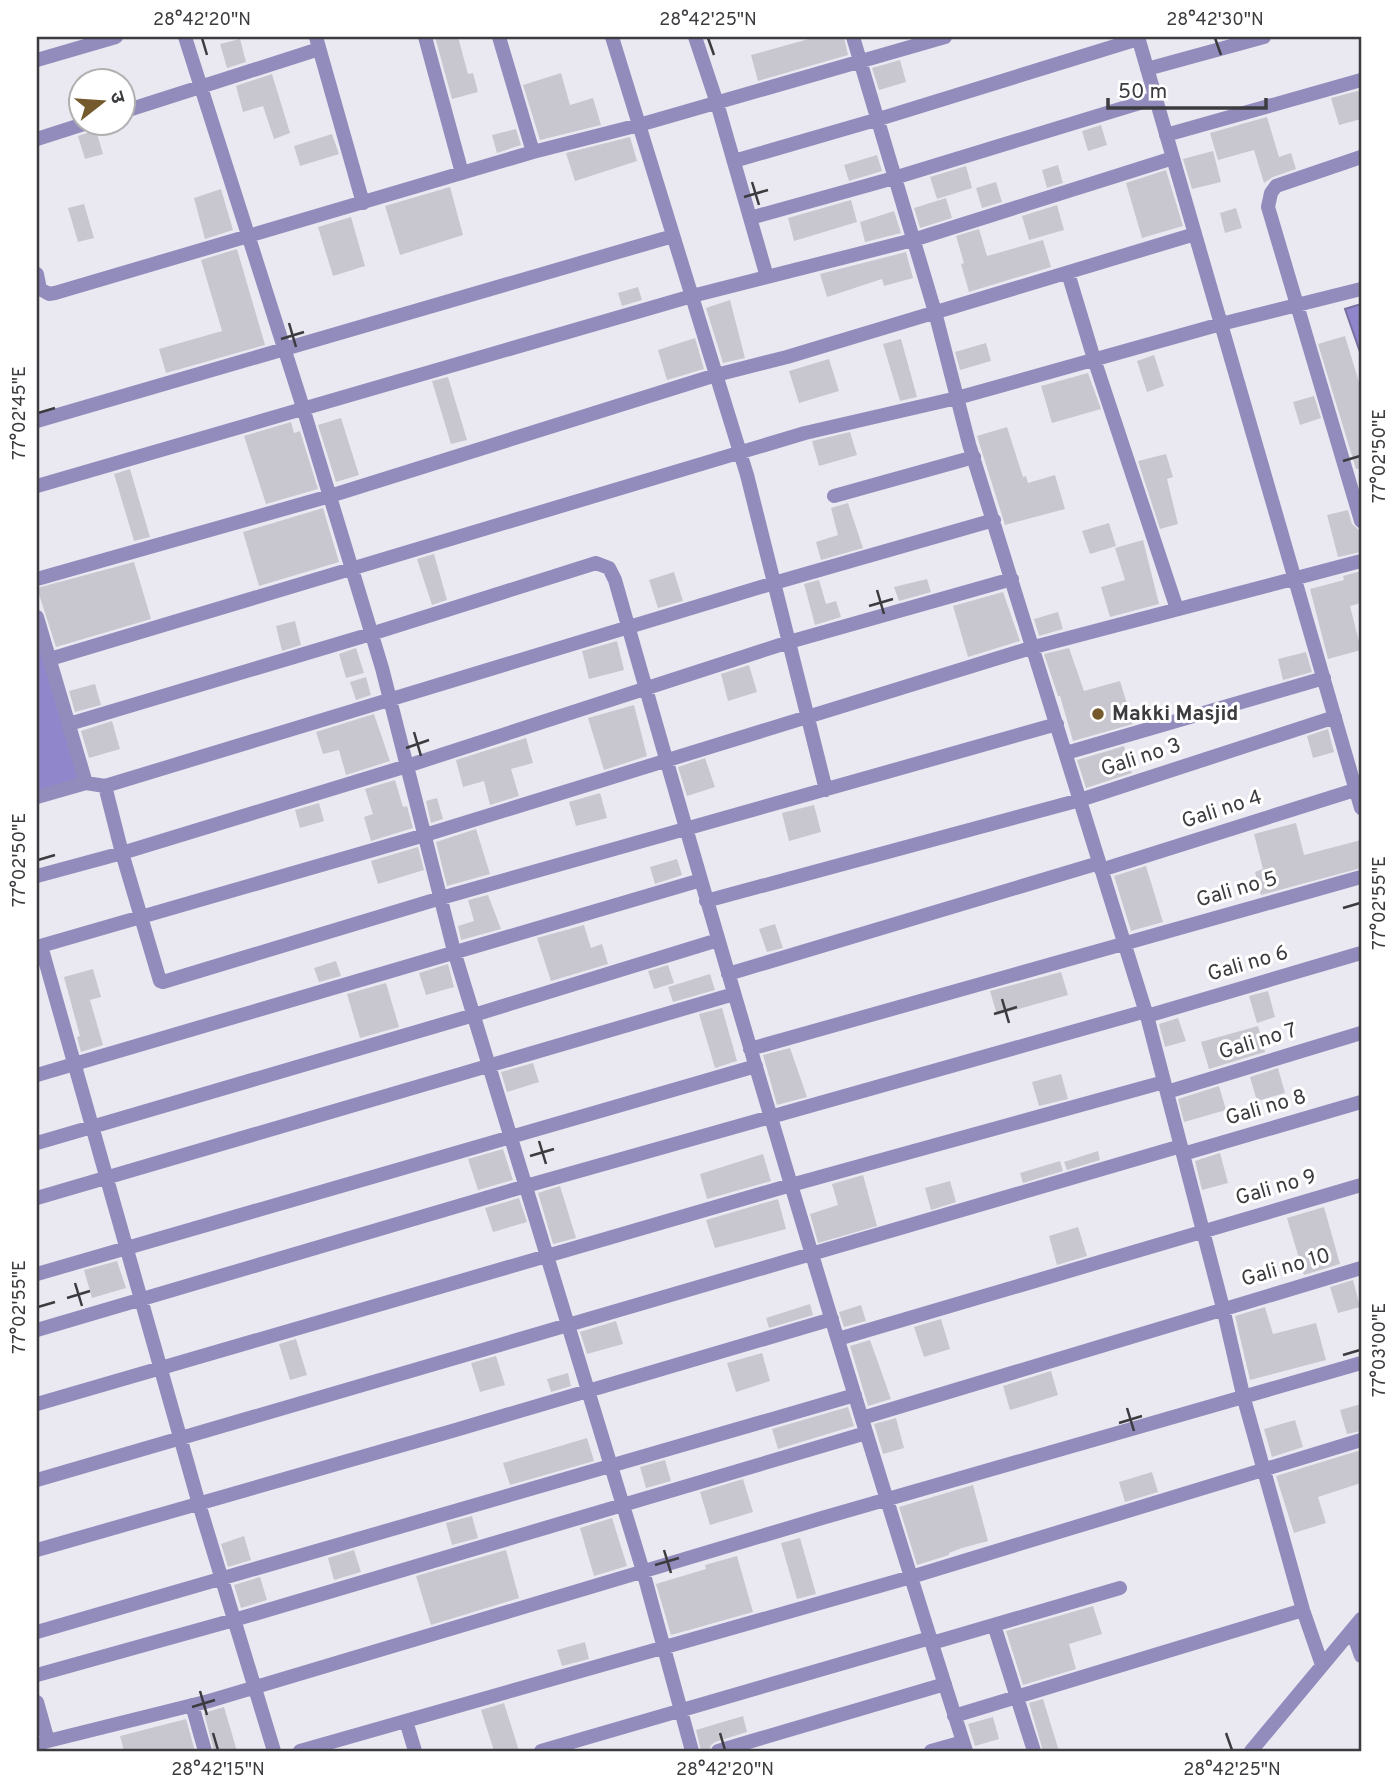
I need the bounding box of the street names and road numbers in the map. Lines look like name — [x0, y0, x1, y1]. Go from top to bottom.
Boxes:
street label: Gali no 3 — [1098, 732, 1184, 784]
street label: Gali no 4 — [1178, 784, 1266, 836]
street label: Gali no 5 — [1193, 866, 1281, 914]
street label: Gali no 6 — [1205, 940, 1291, 988]
street label: Gali no 7 — [1216, 1017, 1300, 1067]
street label: Gali no 8 — [1222, 1084, 1310, 1132]
street label: Gali no 9 — [1233, 1164, 1319, 1212]
street label: Gali no 10 — [1238, 1242, 1334, 1294]

